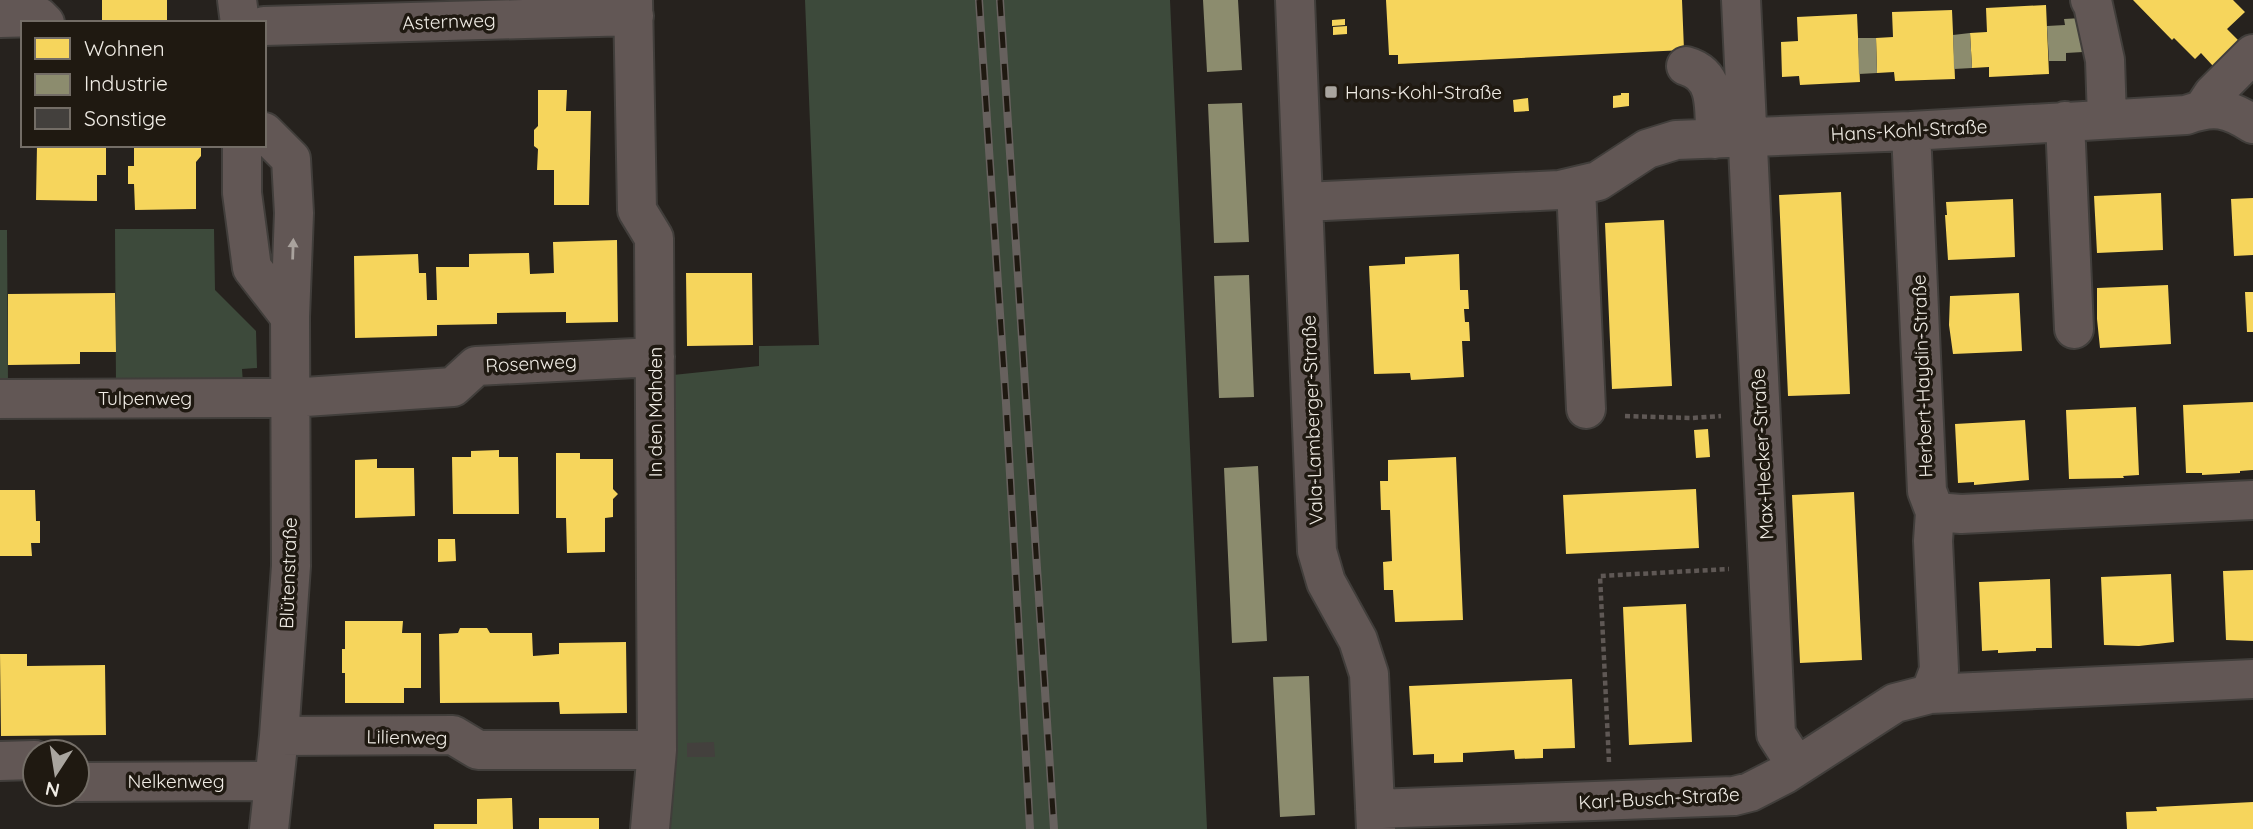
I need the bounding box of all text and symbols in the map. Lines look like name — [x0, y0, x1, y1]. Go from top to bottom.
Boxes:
street label: Asternweg — [402, 7, 496, 35]
legend — [21, 21, 266, 147]
text: Wohnen — [84, 35, 165, 61]
text: Industrie — [84, 70, 168, 96]
place label: Hans-Kohl-Straße — [1345, 80, 1502, 104]
marker: Hans-Kohl-Straße — [1323, 84, 1339, 100]
text: Sonstige — [84, 105, 167, 131]
street label: Hans-Kohl-Straße — [1830, 114, 1988, 146]
one-way arrow — [287, 238, 298, 260]
street label: Herbert-Haydin-Straße — [1906, 274, 1938, 478]
street label: Vala-Lamberger-Straße — [1296, 314, 1328, 526]
street label: In den Mahden — [643, 347, 667, 477]
street label: Rosenweg — [485, 349, 577, 377]
street label: Max-Hecker-Straße — [1746, 368, 1778, 540]
street label: Tulpenweg — [98, 386, 192, 410]
street label: Blütenstraße — [274, 517, 302, 629]
street label: Lilienweg — [366, 724, 448, 750]
north arrow — [21, 738, 91, 808]
street label: Nelkenweg — [127, 769, 225, 793]
text: N — [43, 776, 62, 803]
street label: Karl-Busch-Straße — [1578, 782, 1740, 814]

